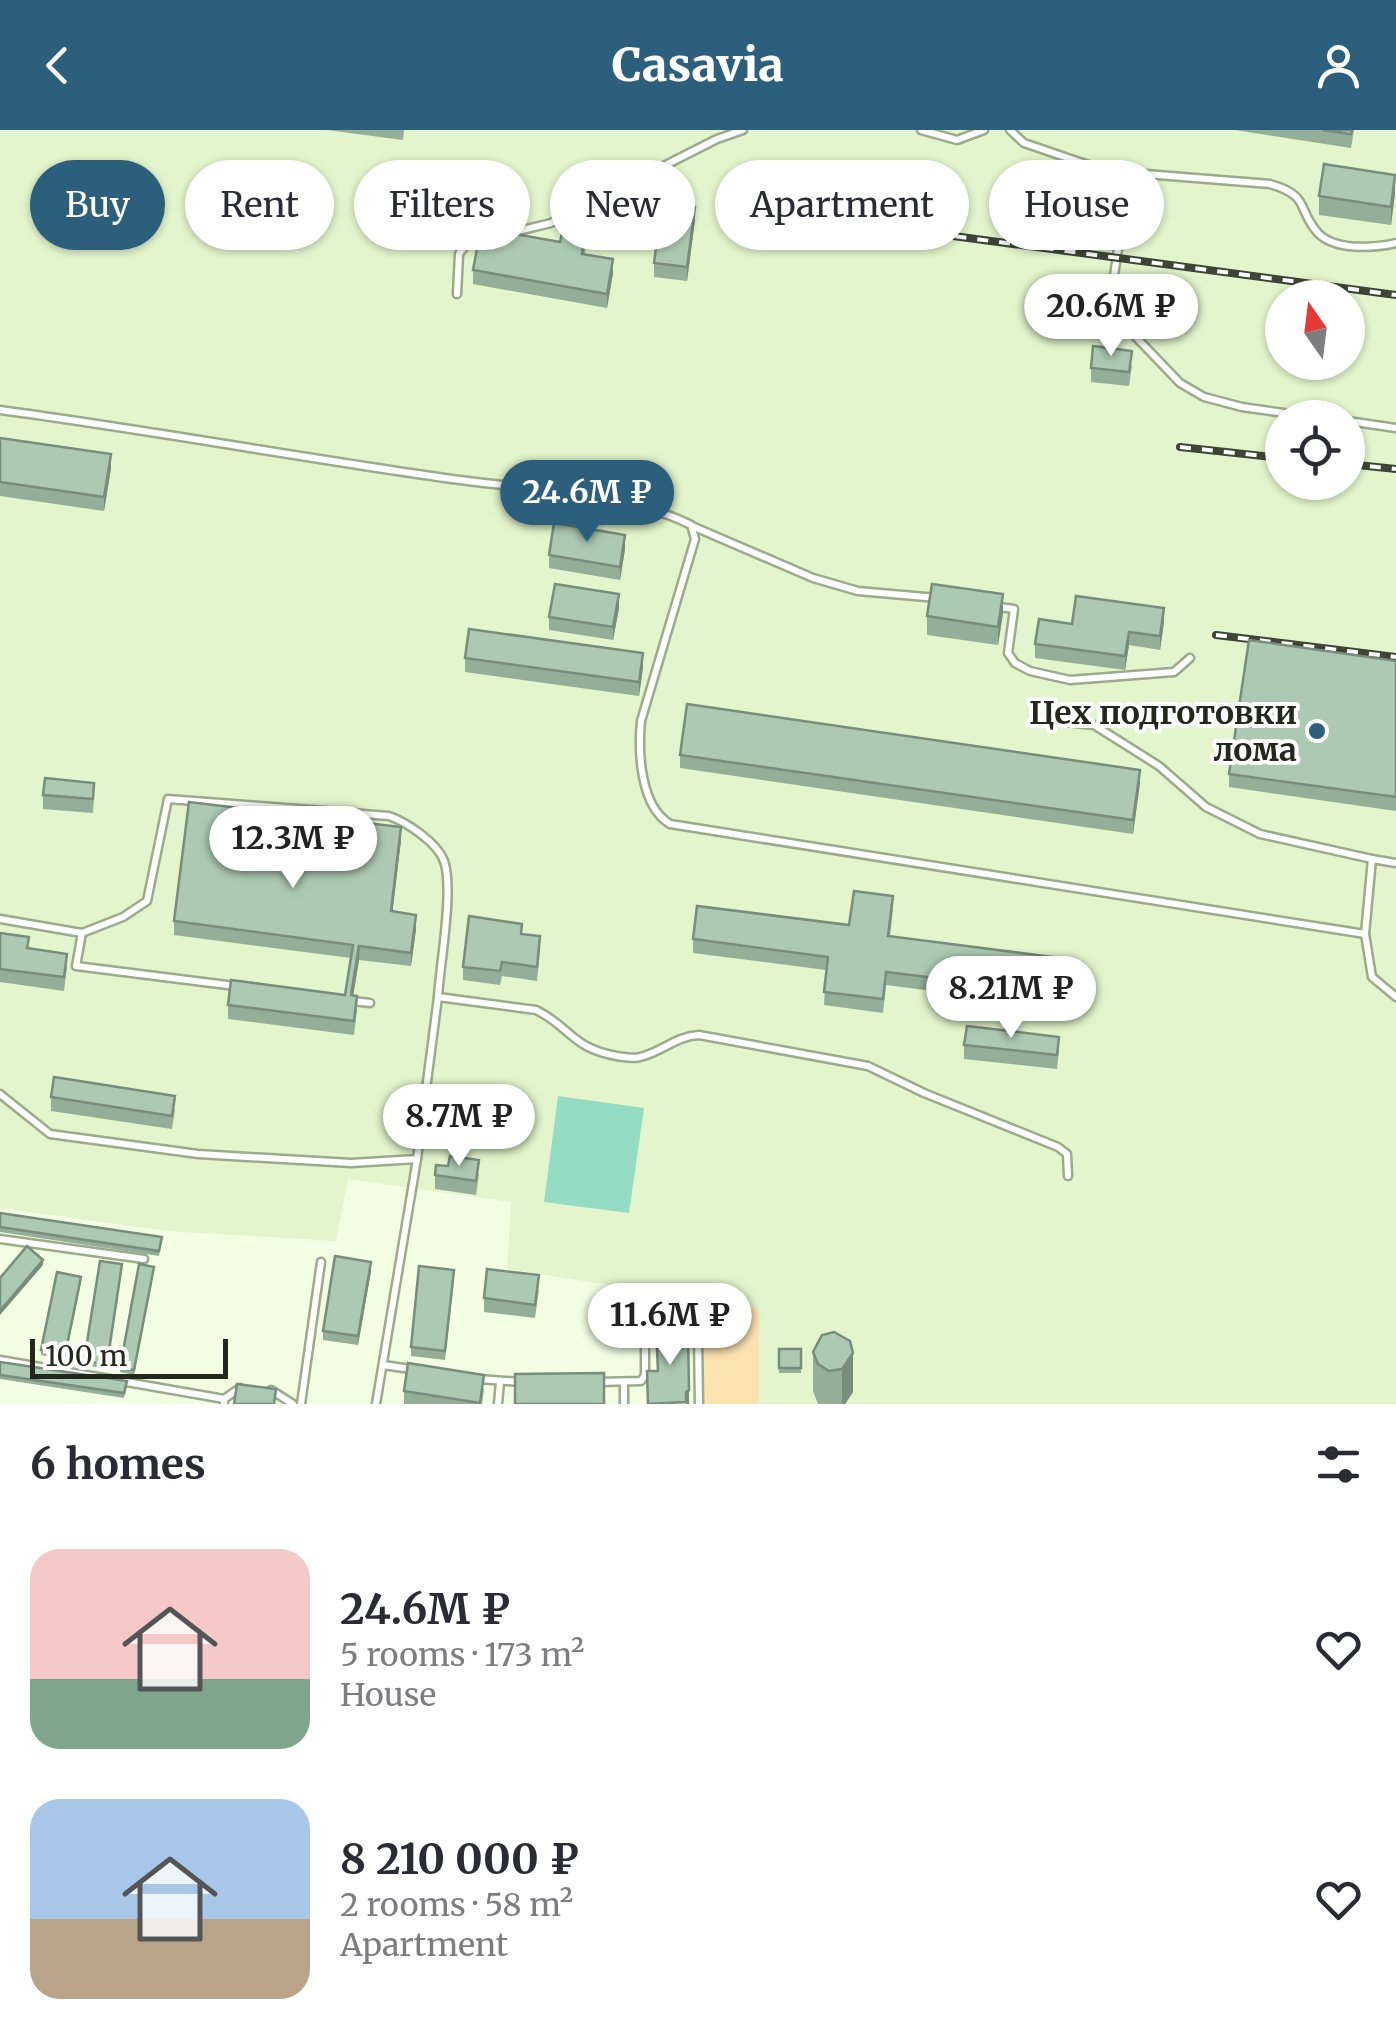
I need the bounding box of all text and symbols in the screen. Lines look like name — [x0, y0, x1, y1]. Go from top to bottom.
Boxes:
text: Casavia — [612, 37, 784, 93]
icon: back — [30, 38, 85, 93]
icon: person — [1311, 38, 1366, 93]
chip: Buy — [30, 160, 165, 250]
chip: Rent — [185, 160, 334, 250]
chip: Filters — [354, 160, 530, 250]
chip: New — [550, 160, 695, 250]
chip: Apartment — [715, 160, 969, 250]
chip: House — [989, 160, 1164, 250]
pin: 20.6M ₽ — [1019, 274, 1203, 359]
north arrow — [1265, 280, 1365, 380]
map controls — [1265, 280, 1365, 500]
text: 20.6M ₽ — [1046, 286, 1176, 326]
button: locate — [1265, 400, 1365, 500]
pin: 24.6M ₽ — [495, 460, 679, 545]
text: 24.6M ₽ — [522, 472, 652, 512]
place label: Цех подготовки лома — [1029, 693, 1297, 770]
marker: Цех подготовки лома — [1306, 720, 1328, 742]
pin: 12.3M ₽ — [201, 806, 385, 891]
text: 12.3M ₽ — [231, 818, 355, 858]
pin: 8.21M ₽ — [919, 956, 1103, 1041]
text: 8.21M ₽ — [948, 968, 1074, 1008]
pin: 8.7M ₽ — [378, 1084, 540, 1169]
text: 8.7M ₽ — [405, 1096, 513, 1136]
pin: 11.6M ₽ — [578, 1283, 762, 1368]
text: 11.6M ₽ — [610, 1295, 730, 1335]
scale bar — [30, 1334, 228, 1378]
text: 100 m — [45, 1338, 127, 1374]
icon: filters — [1311, 1437, 1366, 1492]
text: 6 homes — [30, 1438, 206, 1490]
text: 24.6M ₽ — [340, 1583, 510, 1635]
icon: home — [110, 1589, 230, 1709]
icon: heart — [1311, 1622, 1366, 1677]
text: 5 rooms · 173 m² — [340, 1635, 584, 1675]
text: House — [340, 1675, 436, 1715]
text: 8 210 000 ₽ — [340, 1833, 579, 1885]
icon: home — [110, 1839, 230, 1959]
icon: heart — [1311, 1872, 1366, 1927]
text: 2 rooms · 58 m² — [340, 1885, 573, 1925]
text: Apartment — [340, 1925, 508, 1965]

